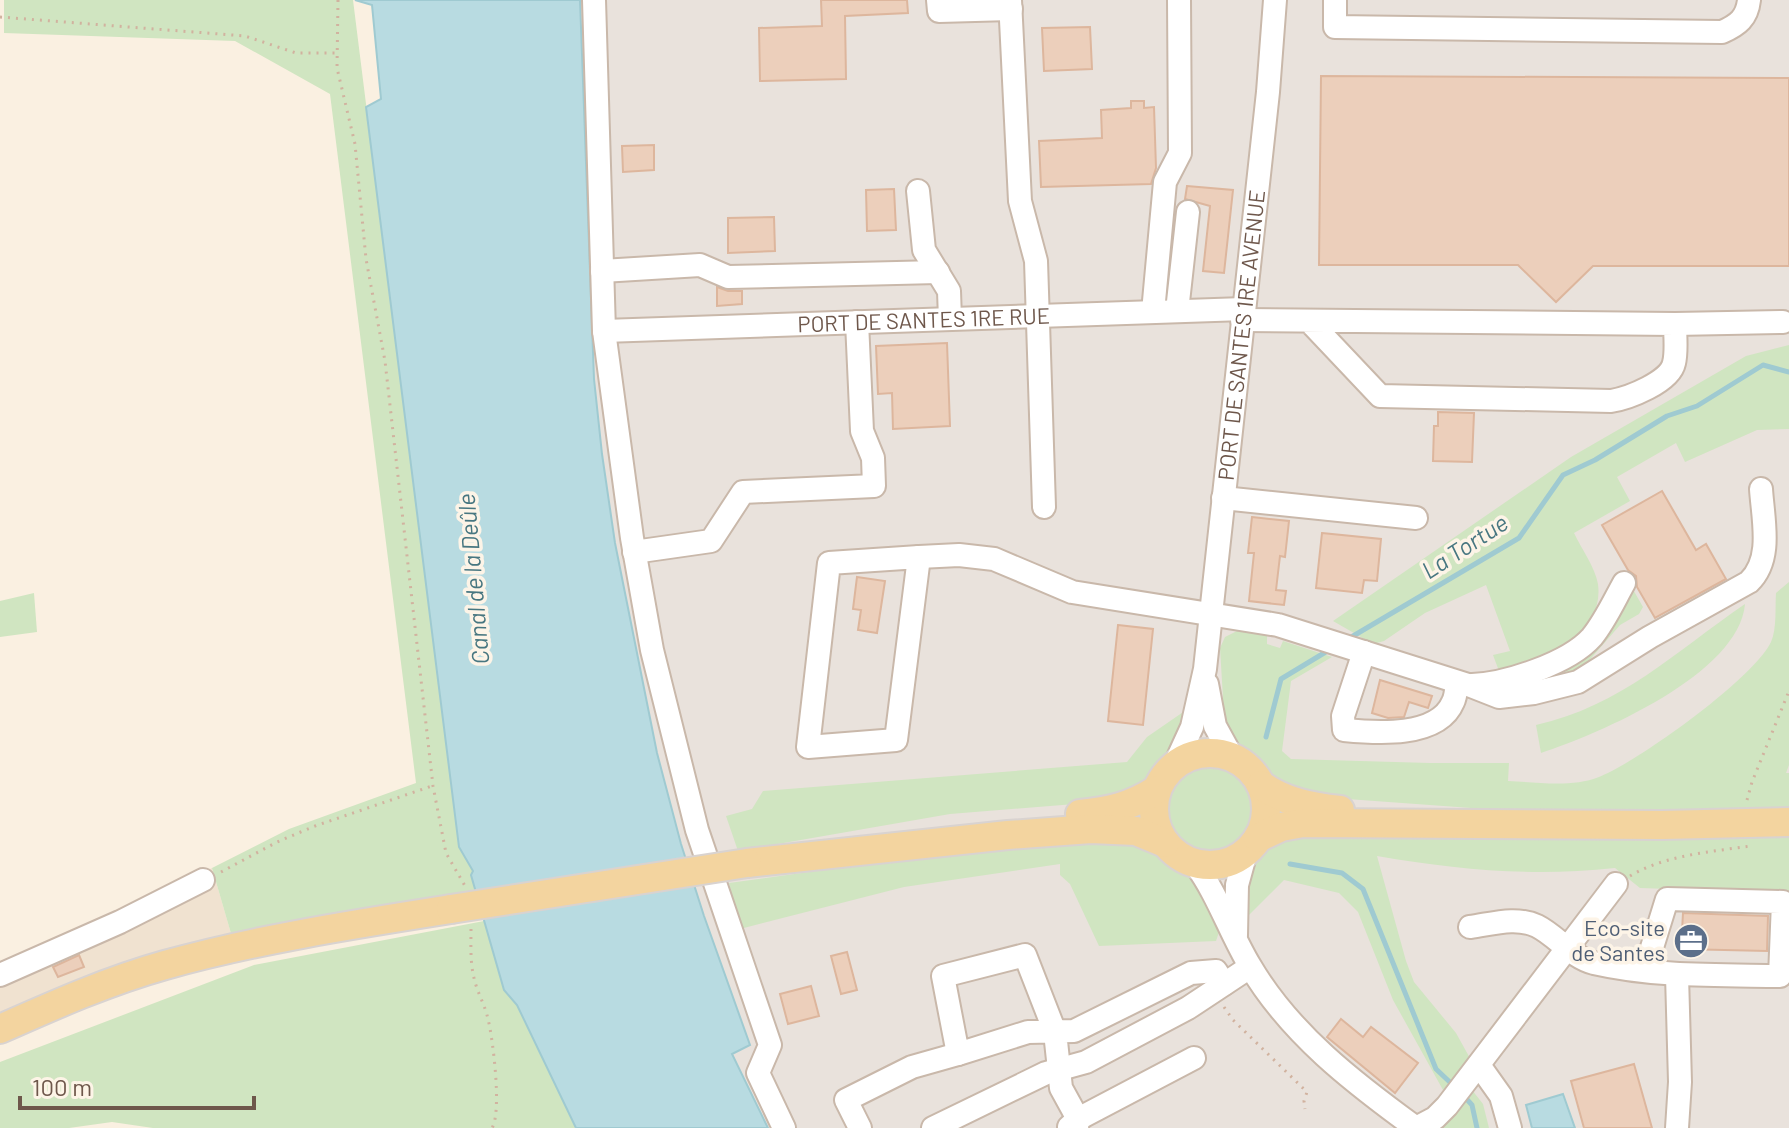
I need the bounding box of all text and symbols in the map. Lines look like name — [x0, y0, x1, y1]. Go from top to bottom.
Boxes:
street label: PORT DE SANTES 1RE AVENUE — [1212, 188, 1269, 482]
street label: PORT DE SANTES 1RE RUE — [797, 302, 1050, 336]
water label: Canal de la Deûle — [451, 492, 494, 666]
water label: La Tortue — [1416, 507, 1513, 584]
place label: Eco-site de Santes — [1571, 914, 1665, 965]
office icon: Eco-site de Santes — [1672, 922, 1710, 960]
scale bar — [20, 1060, 254, 1110]
text: 100 m — [32, 1072, 92, 1101]

